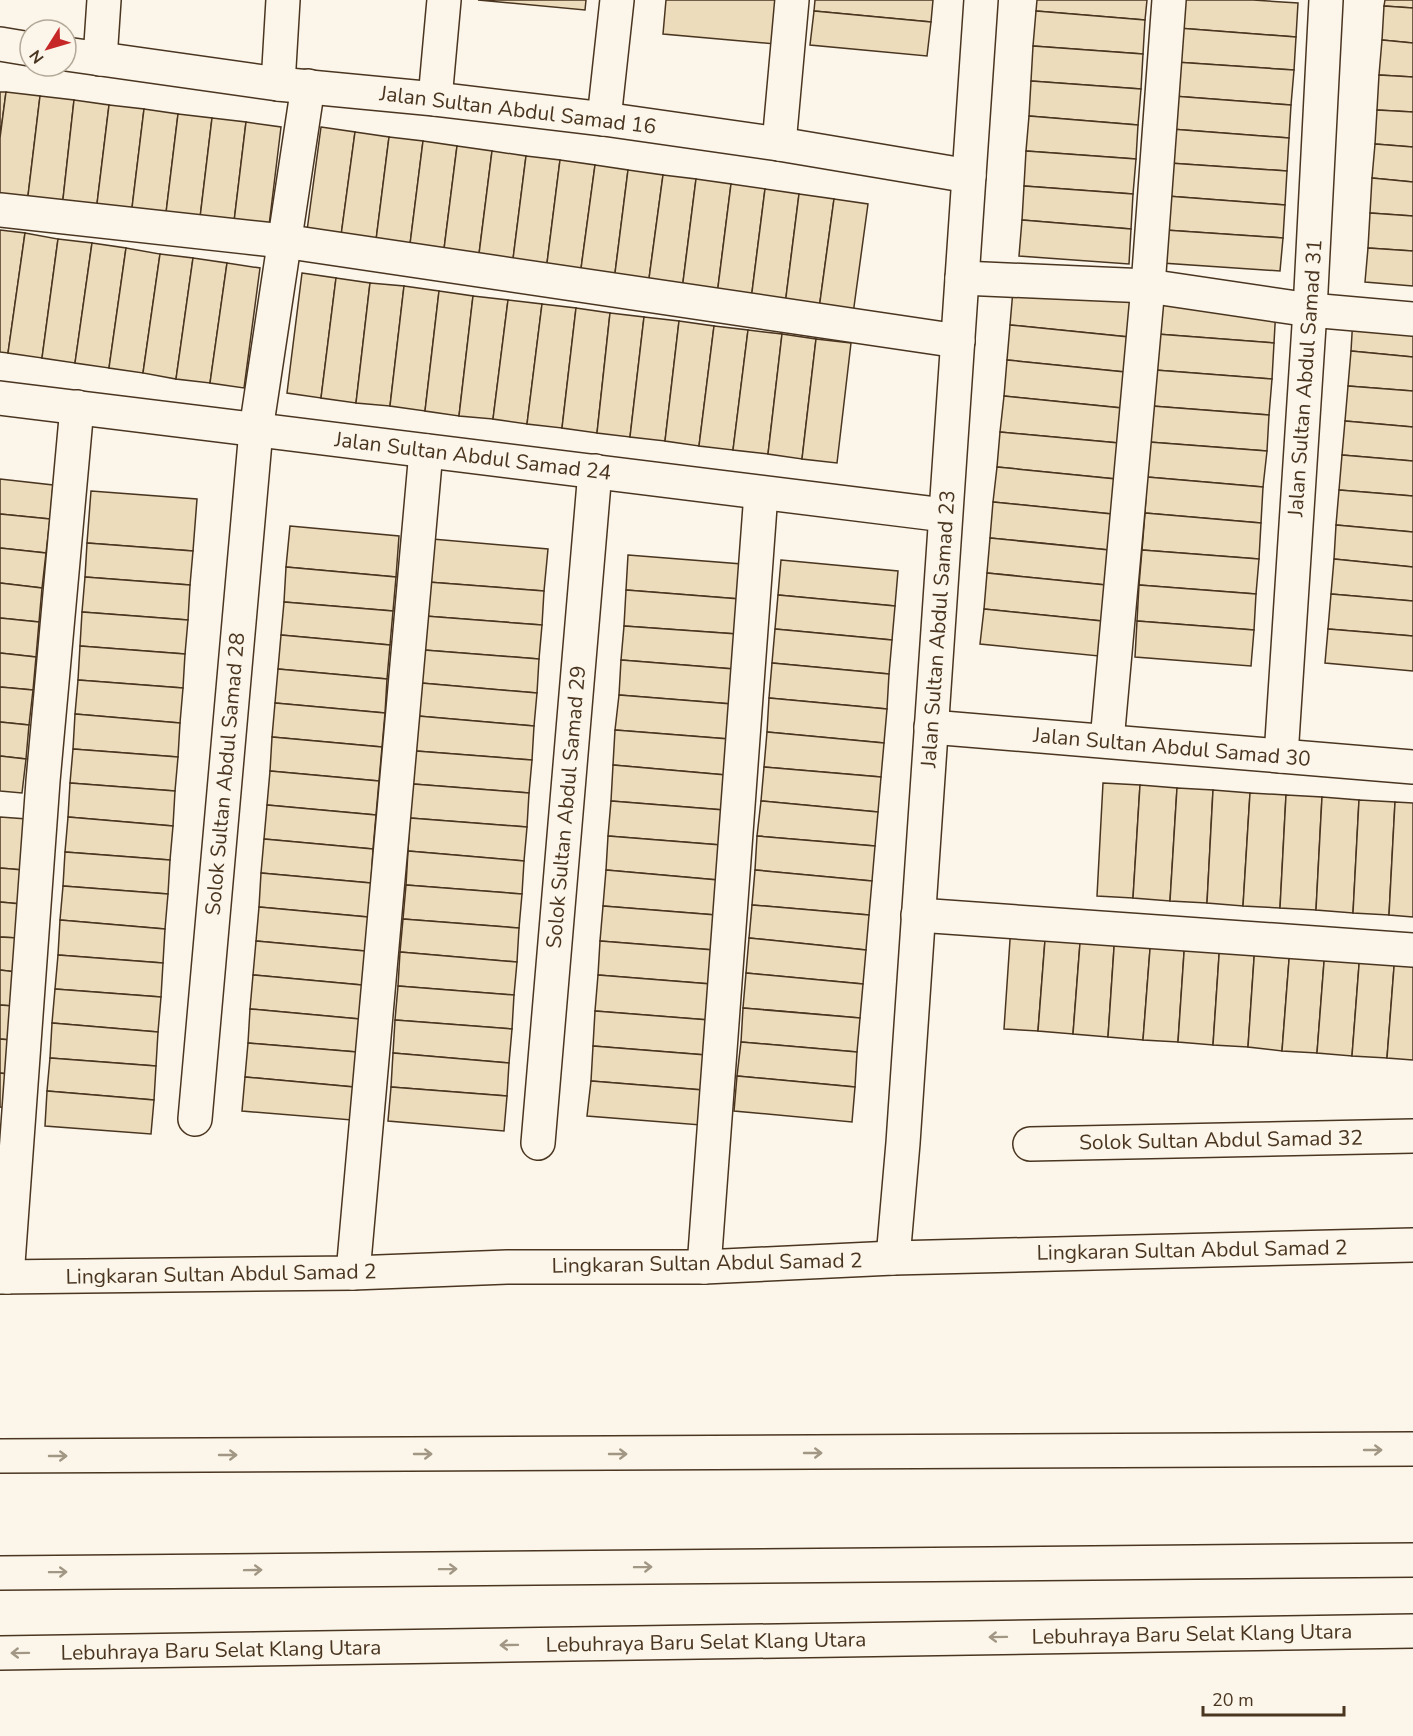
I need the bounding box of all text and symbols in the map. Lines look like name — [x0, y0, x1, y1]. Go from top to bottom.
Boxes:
north arrow — [18, 18, 78, 78]
text: N — [24, 45, 49, 68]
street label: Jalan Sultan Abdul Samad 16 — [377, 79, 658, 141]
street label: Jalan Sultan Abdul Samad 31 — [1281, 238, 1329, 519]
street label: Jalan Sultan Abdul Samad 24 — [332, 425, 613, 487]
street label: Jalan Sultan Abdul Samad 23 — [914, 489, 962, 770]
street label: Solok Sultan Abdul Samad 28 — [199, 631, 251, 917]
street label: Solok Sultan Abdul Samad 29 — [540, 664, 592, 950]
street label: Jalan Sultan Abdul Samad 30 — [1031, 721, 1312, 773]
street label: Solok Sultan Abdul Samad 32 — [1079, 1124, 1363, 1156]
street label: Lingkaran Sultan Abdul Samad 2 — [1036, 1233, 1348, 1267]
street label: Lingkaran Sultan Abdul Samad 2 — [551, 1246, 863, 1280]
street label: Lingkaran Sultan Abdul Samad 2 — [65, 1257, 377, 1291]
one-way arrow — [1363, 1444, 1383, 1456]
one-way arrow — [802, 1447, 822, 1459]
one-way arrow — [607, 1448, 627, 1459]
one-way arrow — [217, 1449, 237, 1461]
one-way arrow — [412, 1449, 432, 1460]
one-way arrow — [48, 1450, 68, 1462]
one-way arrow — [633, 1561, 653, 1573]
one-way arrow — [438, 1563, 458, 1574]
one-way arrow — [243, 1564, 263, 1576]
one-way arrow — [48, 1566, 68, 1578]
street label: Lebuhraya Baru Selat Klang Utara — [1031, 1617, 1353, 1651]
street label: Lebuhraya Baru Selat Klang Utara — [545, 1625, 867, 1659]
one-way arrow — [988, 1632, 1008, 1643]
street label: Lebuhraya Baru Selat Klang Utara — [60, 1633, 382, 1667]
one-way arrow — [499, 1639, 519, 1651]
one-way arrow — [10, 1647, 30, 1659]
scale bar — [1203, 1679, 1344, 1717]
text: 20 m — [1212, 1688, 1254, 1712]

